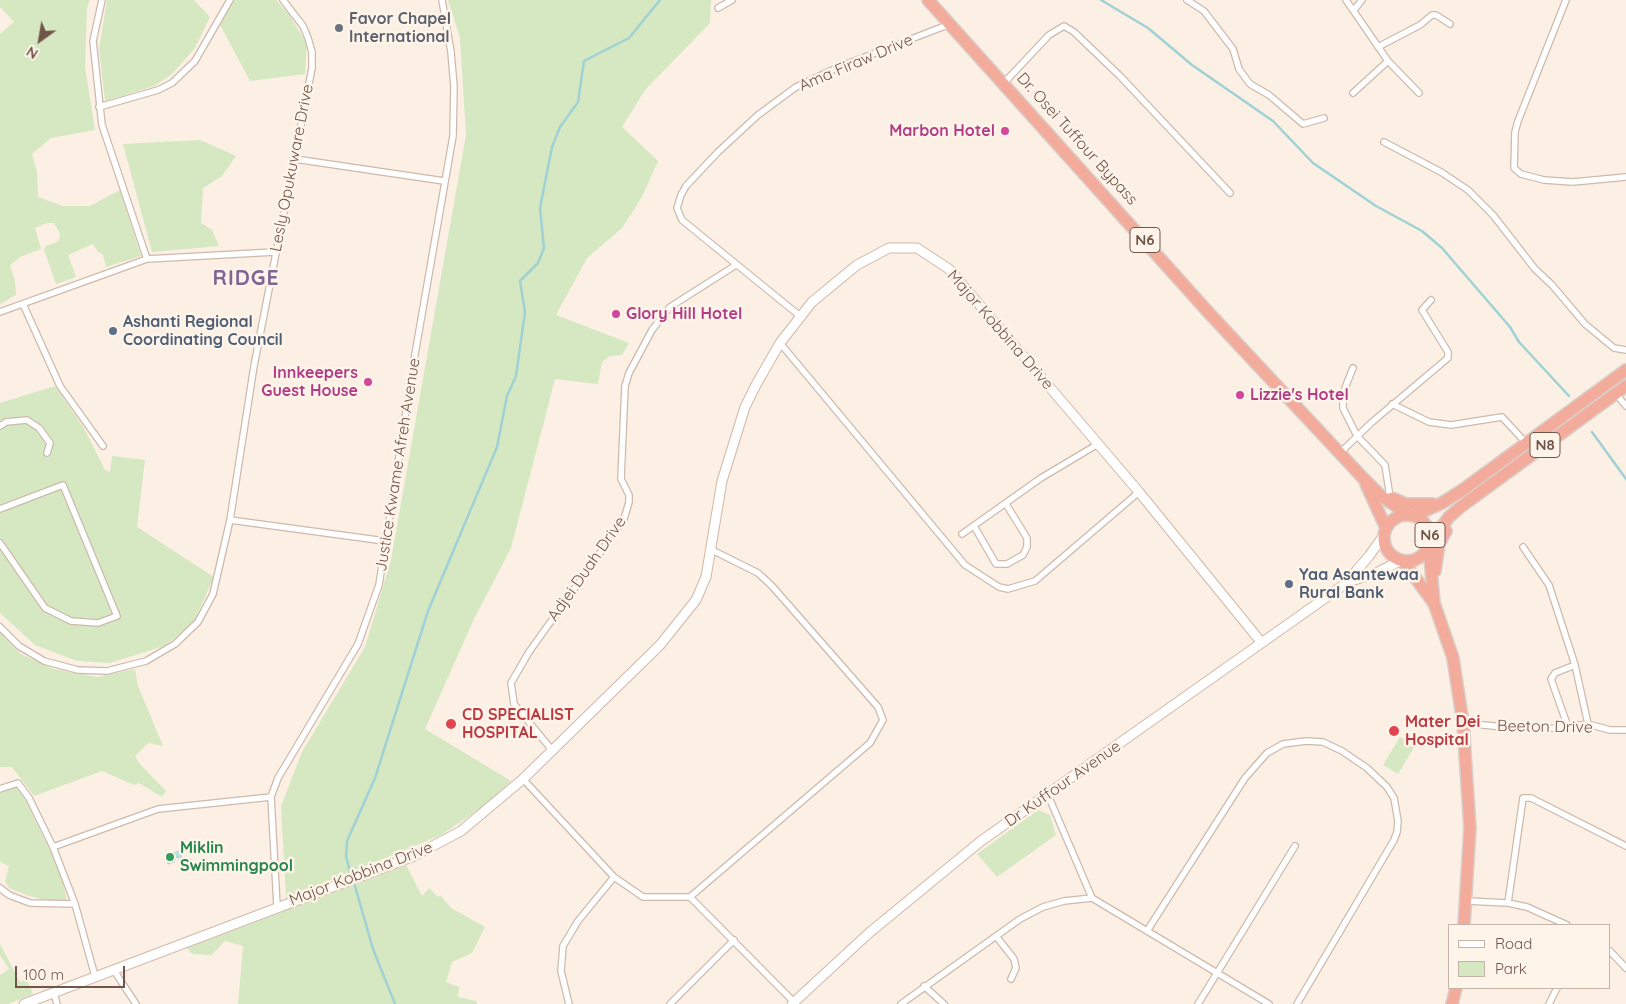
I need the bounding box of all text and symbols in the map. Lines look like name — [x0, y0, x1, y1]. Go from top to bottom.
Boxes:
place label: Favor Chapel International — [349, 9, 451, 47]
north arrow — [15, 15, 65, 65]
marker: Favor Chapel International — [333, 22, 345, 34]
street label: Ama Firaw Drive — [796, 30, 916, 96]
text: N — [23, 42, 41, 63]
street label: Dr. Osei Tuffour Bypass — [1013, 69, 1141, 209]
street label: Lesly Opukuware Drive — [266, 83, 318, 253]
place label: Marbon Hotel — [889, 121, 995, 141]
marker: Marbon Hotel — [999, 125, 1011, 137]
road number: N6 — [1130, 228, 1160, 252]
district label: RIDGE — [212, 266, 280, 292]
street label: Major Kobbina Drive — [943, 266, 1057, 394]
place label: Glory Hill Hotel — [626, 304, 742, 324]
marker: Glory Hill Hotel — [610, 308, 622, 320]
place label: Ashanti Regional Coordinating Council — [123, 312, 283, 350]
marker: Ashanti Regional Coordinating Council — [107, 325, 119, 337]
street label: Justice Kwame Afreh Avenue — [372, 357, 424, 573]
place label: Innkeepers Guest House — [261, 363, 358, 401]
marker: Innkeepers Guest House — [362, 376, 374, 388]
place label: Lizzie's Hotel — [1250, 385, 1349, 405]
marker: Lizzie's Hotel — [1234, 389, 1246, 401]
road number: N8 — [1530, 432, 1560, 458]
street label: Adjei Duah Drive — [544, 513, 630, 625]
road number: N6 — [1415, 522, 1445, 548]
place label: Yaa Asantewaa Rural Bank — [1299, 565, 1419, 603]
marker: Yaa Asantewaa Rural Bank — [1283, 578, 1295, 590]
place label: CD SPECIALIST HOSPITAL — [462, 705, 574, 743]
place label: Mater Dei Hospital — [1405, 712, 1480, 750]
marker: CD SPECIALIST HOSPITAL — [444, 717, 458, 731]
street label: Beeton Drive — [1497, 717, 1593, 737]
marker: Mater Dei Hospital — [1387, 724, 1401, 738]
street label: Dr Kuffour Avenue — [1001, 737, 1125, 831]
place label: Miklin Swimmingpool — [180, 838, 293, 876]
street label: Major Kobbina Drive — [287, 838, 435, 910]
marker: Miklin Swimmingpool — [164, 851, 176, 863]
legend — [1448, 924, 1611, 989]
text: Road — [1495, 934, 1532, 953]
scale bar — [18, 956, 128, 988]
text: Park — [1495, 959, 1527, 978]
text: 100 m — [23, 965, 64, 984]

